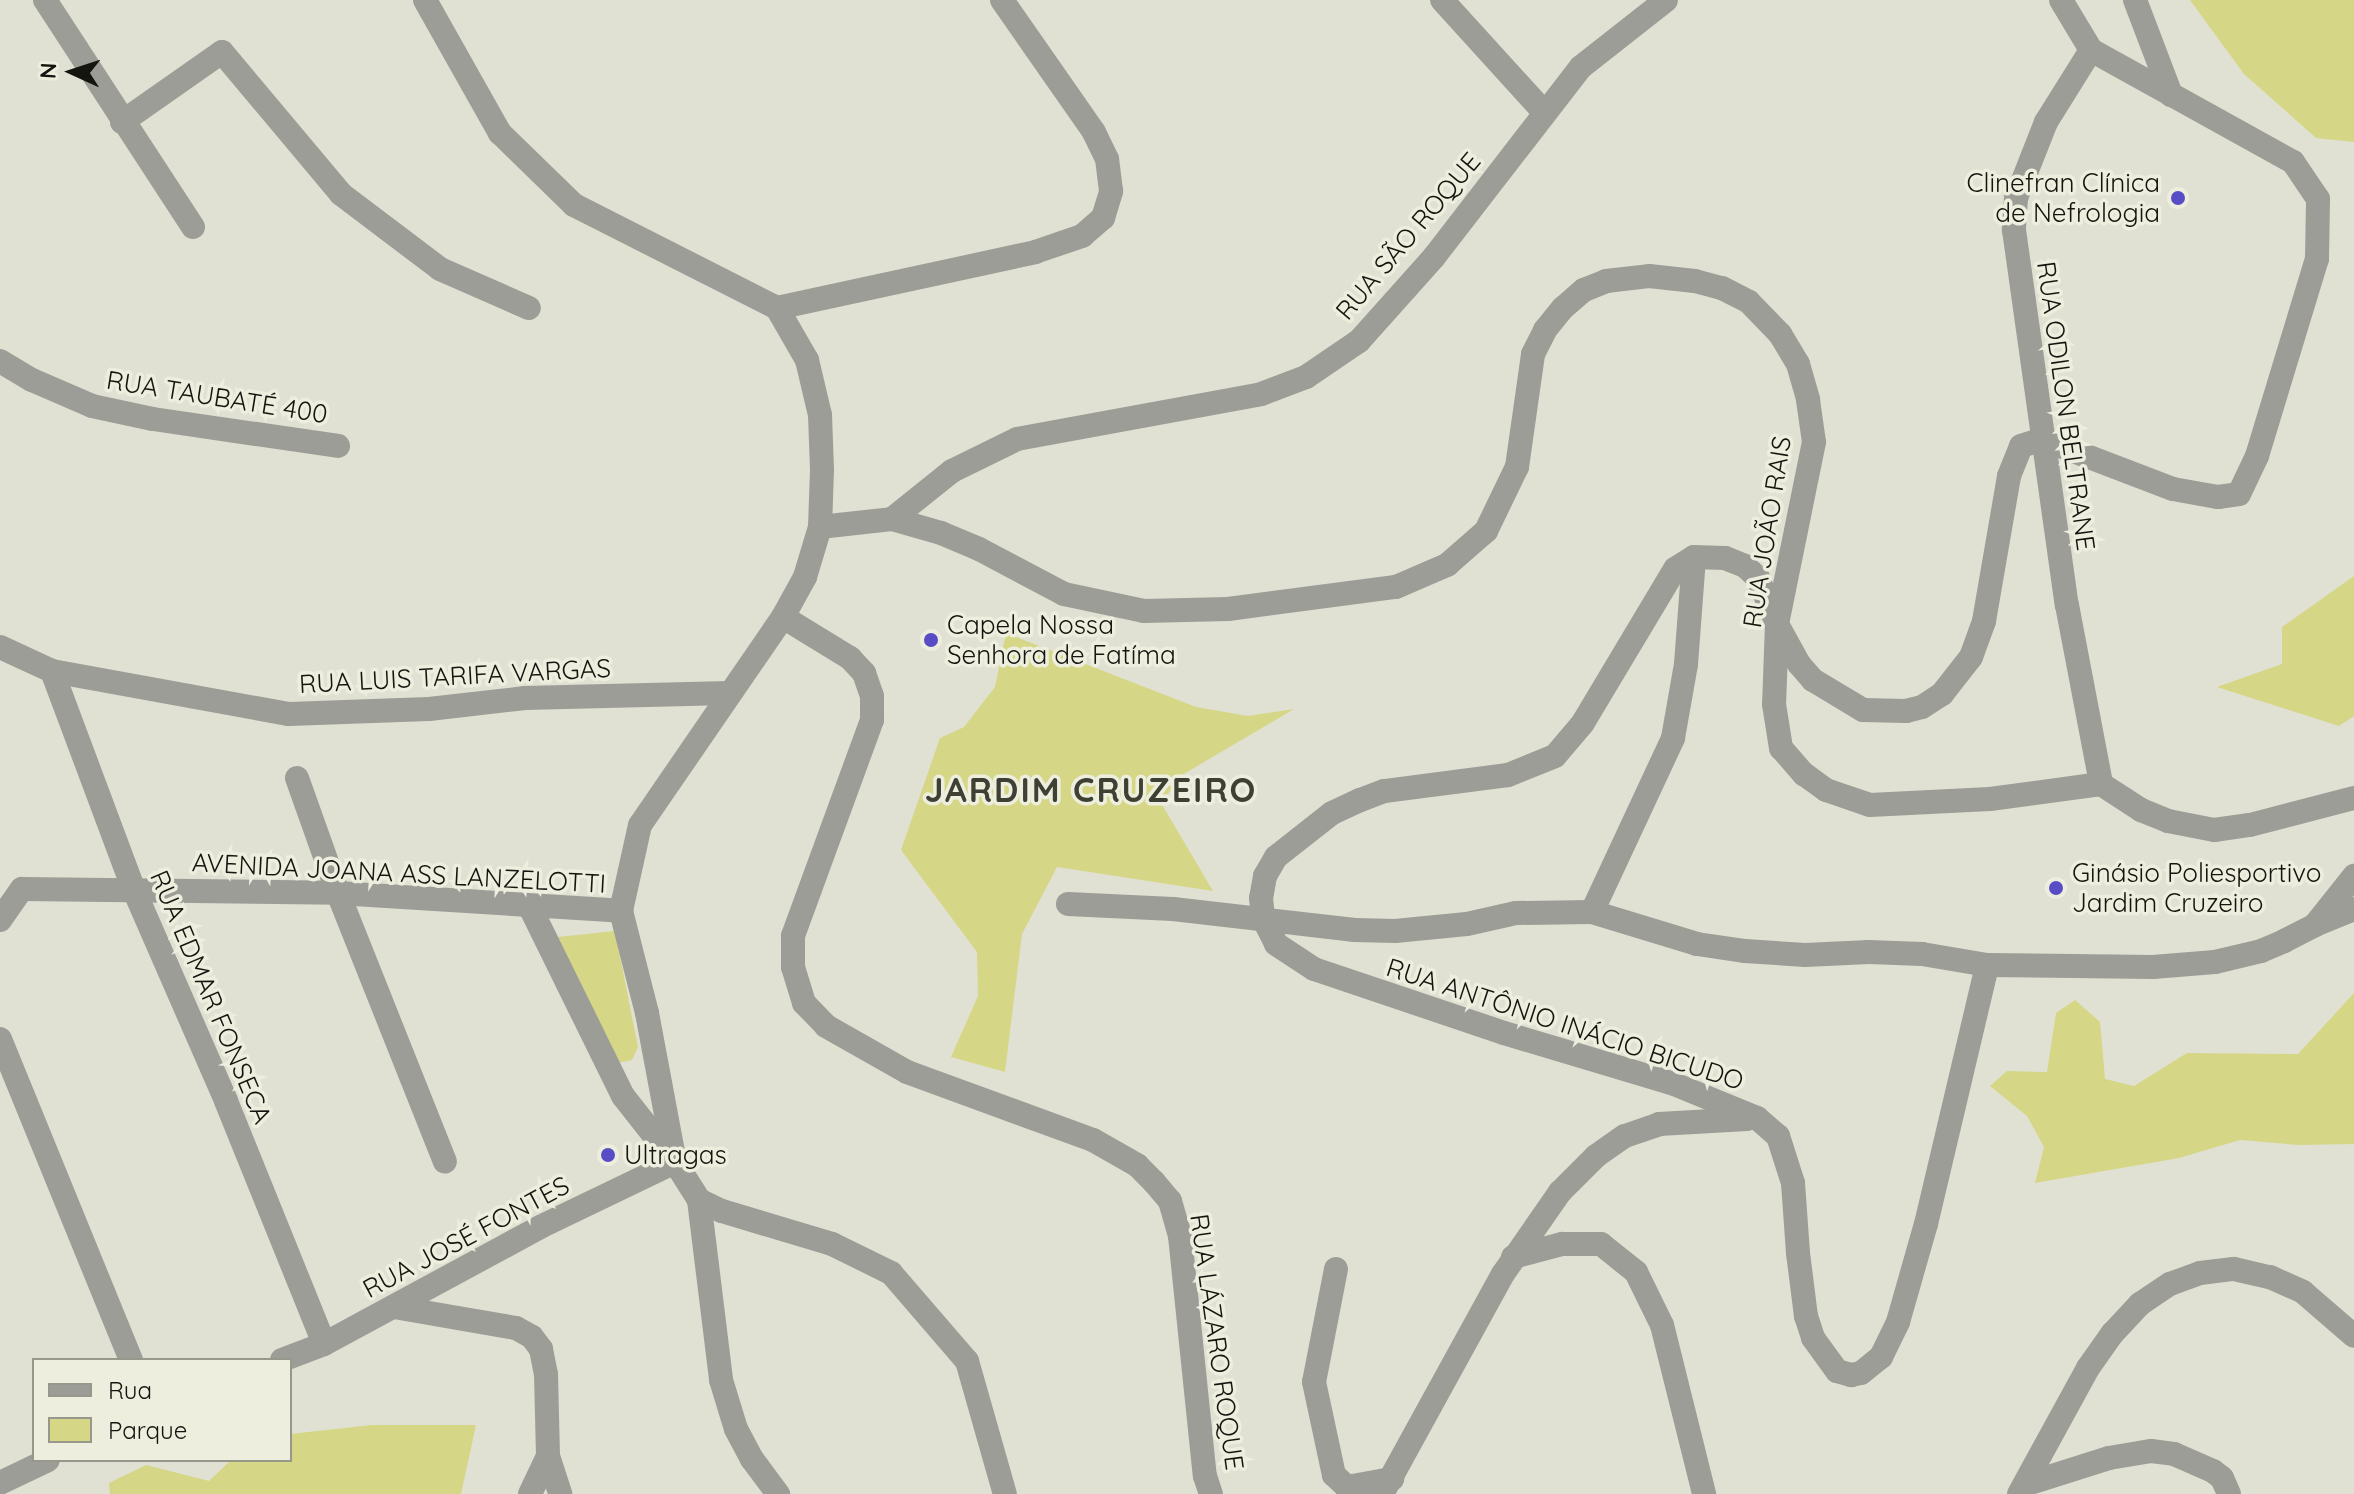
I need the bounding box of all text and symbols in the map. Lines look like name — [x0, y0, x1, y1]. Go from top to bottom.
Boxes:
north arrow — [32, 32, 112, 112]
text: N — [34, 62, 62, 80]
street label: RUA SÃO ROQUE — [1329, 146, 1487, 326]
place label: Clinefran Clínica de Nefrologia — [1966, 167, 2160, 228]
marker: Clinefran Clínica de Nefrologia — [2167, 187, 2189, 209]
street label: RUA ODILON BELTRANE — [2030, 259, 2102, 553]
street label: RUA TAUBATÉ 400 — [104, 364, 330, 430]
street label: RUA JOÃO RAIS — [1736, 434, 1798, 630]
place label: Capela Nossa Senhora de Fatíma — [947, 609, 1176, 670]
marker: Capela Nossa Senhora de Fatíma — [922, 631, 940, 649]
street label: RUA LUIS TARIFA VARGAS — [298, 652, 612, 700]
district label: JARDIM CRUZEIRO — [925, 770, 1257, 810]
street label: AVENIDA JOANA ASS LANZELOTTI — [191, 847, 607, 899]
place label: Ginásio Poliesportivo Jardim Cruzeiro — [2072, 857, 2322, 918]
street label: RUA EDMAR FONSECA — [143, 866, 279, 1128]
marker: Ginásio Poliesportivo Jardim Cruzeiro — [2047, 879, 2065, 897]
street label: RUA ANTÔNIO INÁCIO BICUDO — [1383, 951, 1747, 1097]
place label: Ultragas — [624, 1139, 727, 1171]
marker: Ultragas — [599, 1146, 617, 1164]
street label: RUA JOSÉ FONTES — [358, 1169, 574, 1305]
street label: RUA LÁZARO ROQUE — [1184, 1212, 1250, 1472]
legend — [32, 1358, 292, 1462]
text: Rua — [108, 1375, 152, 1405]
text: Parque — [108, 1415, 187, 1445]

